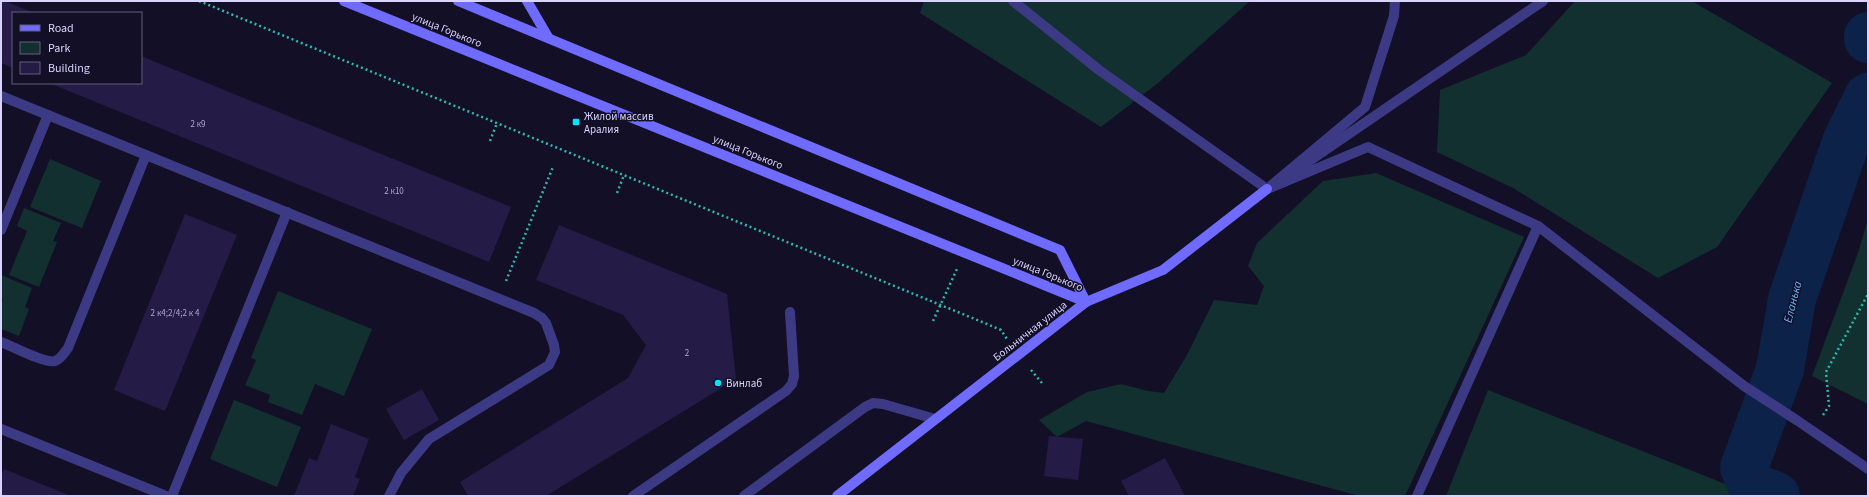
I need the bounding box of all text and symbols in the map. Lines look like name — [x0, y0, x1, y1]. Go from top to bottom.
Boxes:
street label: улица Горького — [410, 9, 484, 51]
legend — [12, 12, 142, 84]
text: Road — [48, 20, 74, 37]
text: Park — [48, 40, 70, 57]
text: Building — [48, 60, 90, 77]
place label: Жилой массив Аралия — [584, 109, 654, 137]
marker: Жилой массив Аралия — [571, 117, 581, 127]
house number: 2 к9 — [190, 118, 206, 131]
street label: улица Горького — [711, 131, 785, 173]
house number: 2 к10 — [384, 185, 404, 198]
street label: улица Горького — [1011, 253, 1085, 295]
water label: Еланька — [1780, 279, 1807, 325]
street label: Больничная улица — [990, 297, 1070, 365]
house number: 2 к4;2/4;2 к 4 — [151, 307, 200, 320]
house number: 2 — [685, 347, 690, 360]
place label: Винлаб — [726, 376, 762, 391]
marker: Винлаб — [713, 378, 723, 388]

